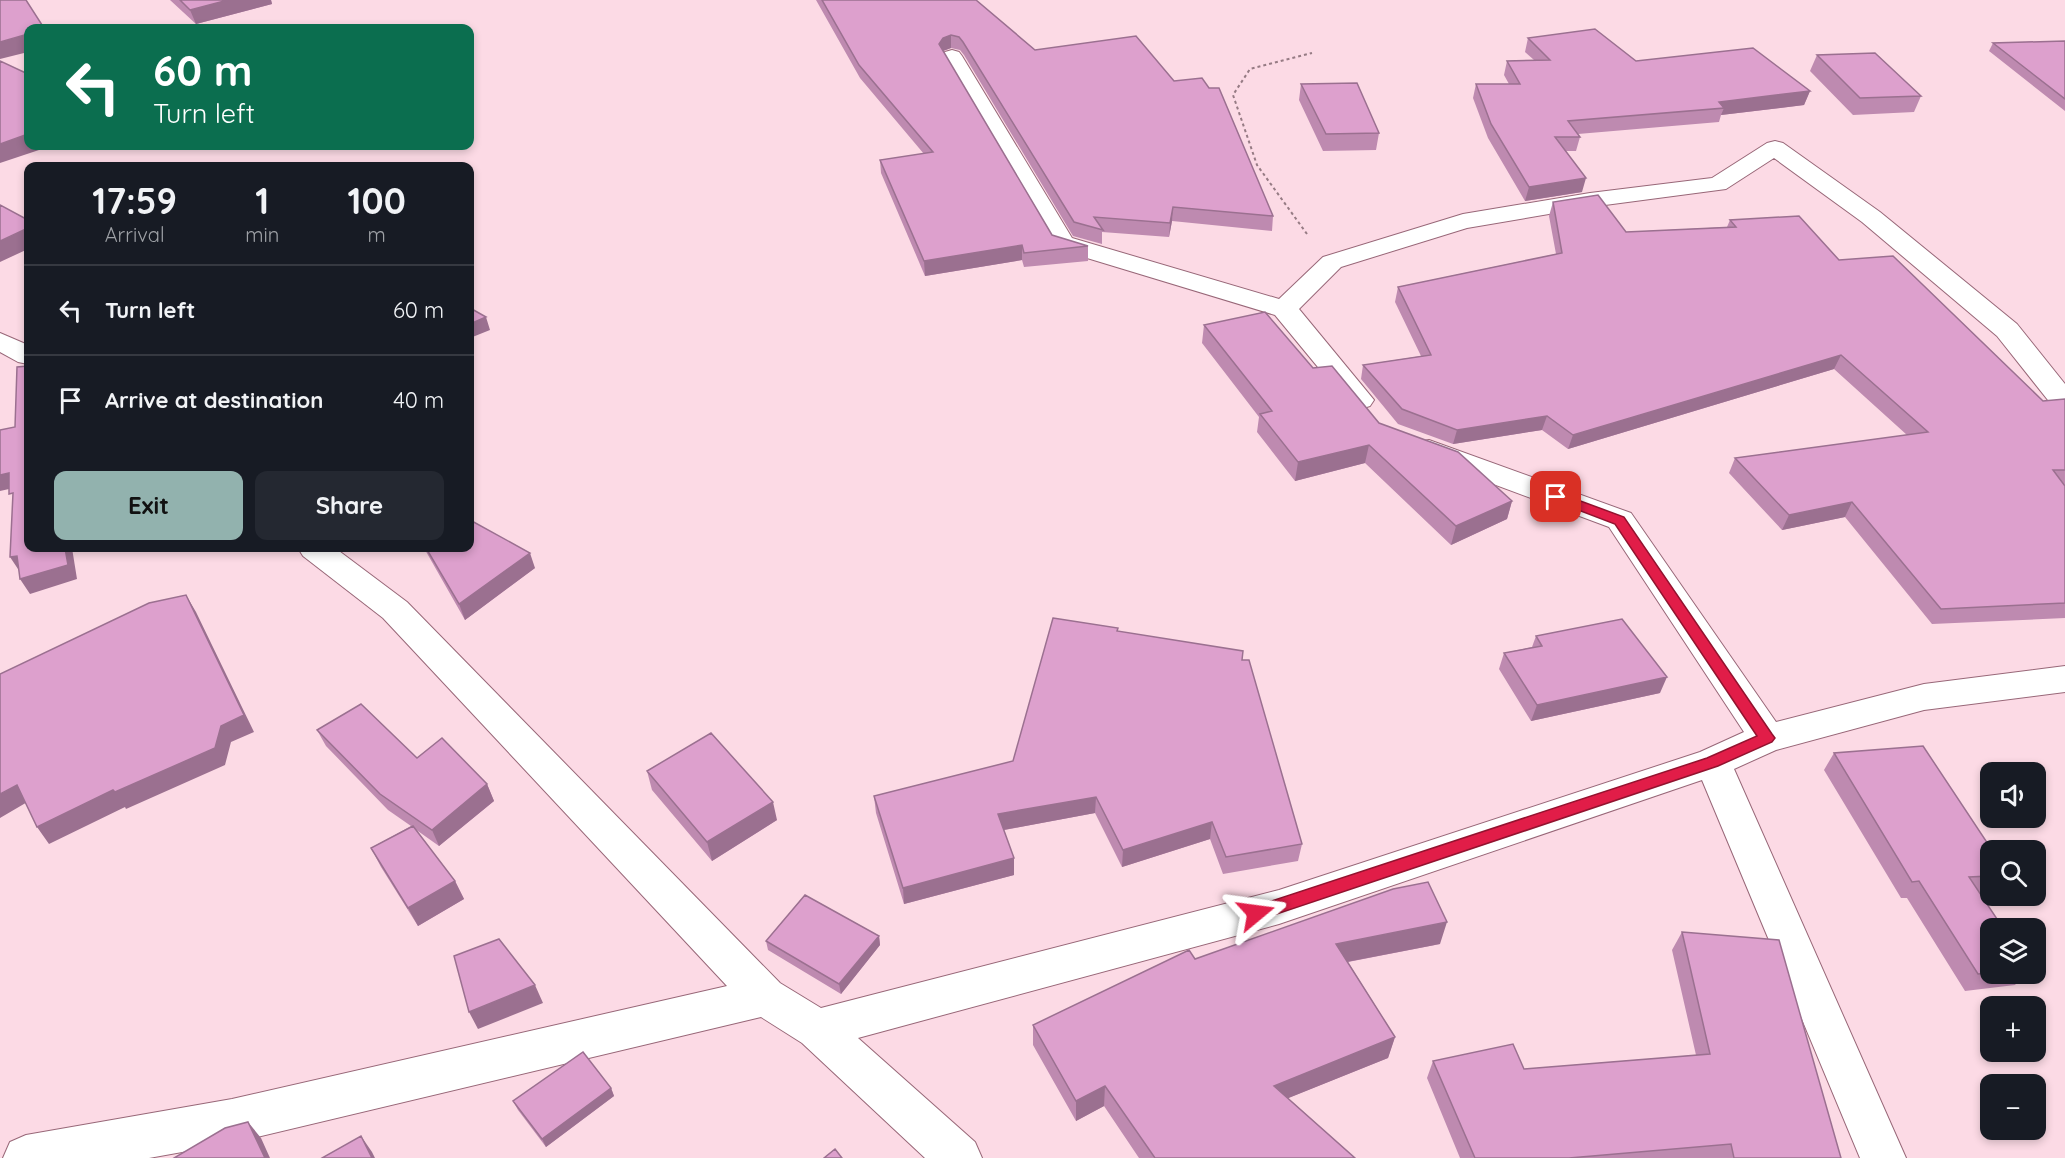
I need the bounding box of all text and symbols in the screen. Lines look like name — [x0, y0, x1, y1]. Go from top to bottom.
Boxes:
text: 60 m — [153, 44, 253, 97]
icon: left — [54, 48, 132, 126]
text: Turn left — [153, 96, 255, 130]
text: 17:59 — [92, 178, 177, 223]
text: 1 — [255, 178, 269, 223]
text: 100 — [348, 178, 406, 223]
text: Arrival — [105, 222, 165, 247]
text: min — [245, 222, 279, 247]
text: m — [368, 222, 386, 247]
icon: left — [54, 294, 87, 327]
text: Turn left — [105, 296, 195, 324]
text: 60 m — [393, 296, 444, 324]
icon: arrive — [54, 384, 87, 417]
text: Arrive at destination — [105, 386, 323, 414]
text: 40 m — [393, 386, 444, 414]
button: Exit — [54, 471, 243, 540]
button: Share — [255, 471, 444, 540]
pin — [1530, 471, 1581, 522]
icon: arrive — [1539, 480, 1572, 513]
map controls — [1980, 762, 2046, 1140]
button: sound — [1980, 762, 2046, 828]
button: search — [1980, 840, 2046, 906]
position arrow — [1224, 881, 1288, 945]
button: layers — [1980, 918, 2046, 984]
button: + — [1980, 996, 2046, 1062]
button: − — [1980, 1074, 2046, 1140]

